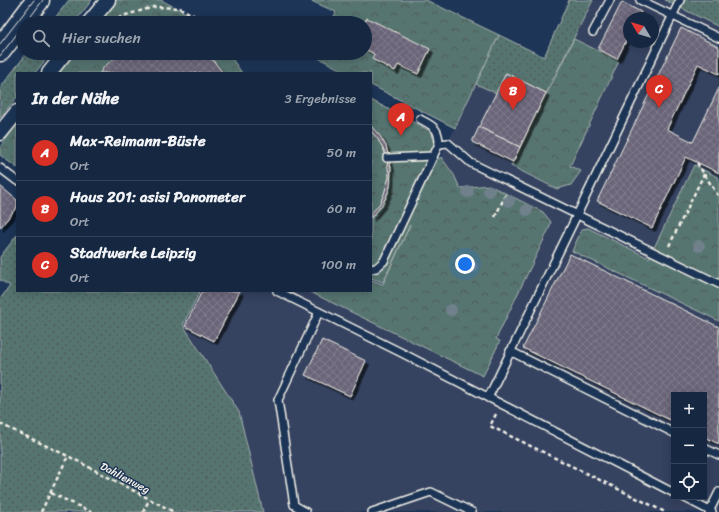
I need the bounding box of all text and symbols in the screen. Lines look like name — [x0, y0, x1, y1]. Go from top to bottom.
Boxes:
north arrow — [623, 12, 659, 48]
search box — [16, 16, 372, 60]
text: Hier suchen — [62, 25, 141, 51]
icon: search — [30, 27, 52, 49]
pin: C — [646, 75, 672, 108]
pin: B — [500, 77, 526, 110]
text: In der Nähe — [32, 83, 119, 113]
text: 3 Ergebnisse — [285, 87, 356, 110]
pin: A — [388, 103, 414, 136]
text: Max-Reimann-Büste — [70, 128, 206, 154]
text: A — [41, 141, 49, 164]
text: 50 m — [326, 141, 356, 164]
text: Ort — [70, 154, 89, 177]
text: Haus 201: asisi Panometer — [70, 184, 245, 210]
text: B — [41, 197, 49, 220]
text: 60 m — [327, 197, 356, 220]
text: Ort — [70, 210, 89, 233]
text: Stadtwerke Leipzig — [70, 240, 196, 266]
text: C — [41, 253, 49, 276]
text: 100 m — [321, 253, 356, 276]
your location — [455, 254, 475, 274]
text: Ort — [70, 266, 89, 289]
map controls — [671, 392, 707, 500]
button: + — [671, 392, 707, 428]
button: − — [671, 428, 707, 464]
street label: Dahlienweg — [97, 457, 154, 499]
button: locate — [671, 464, 707, 500]

